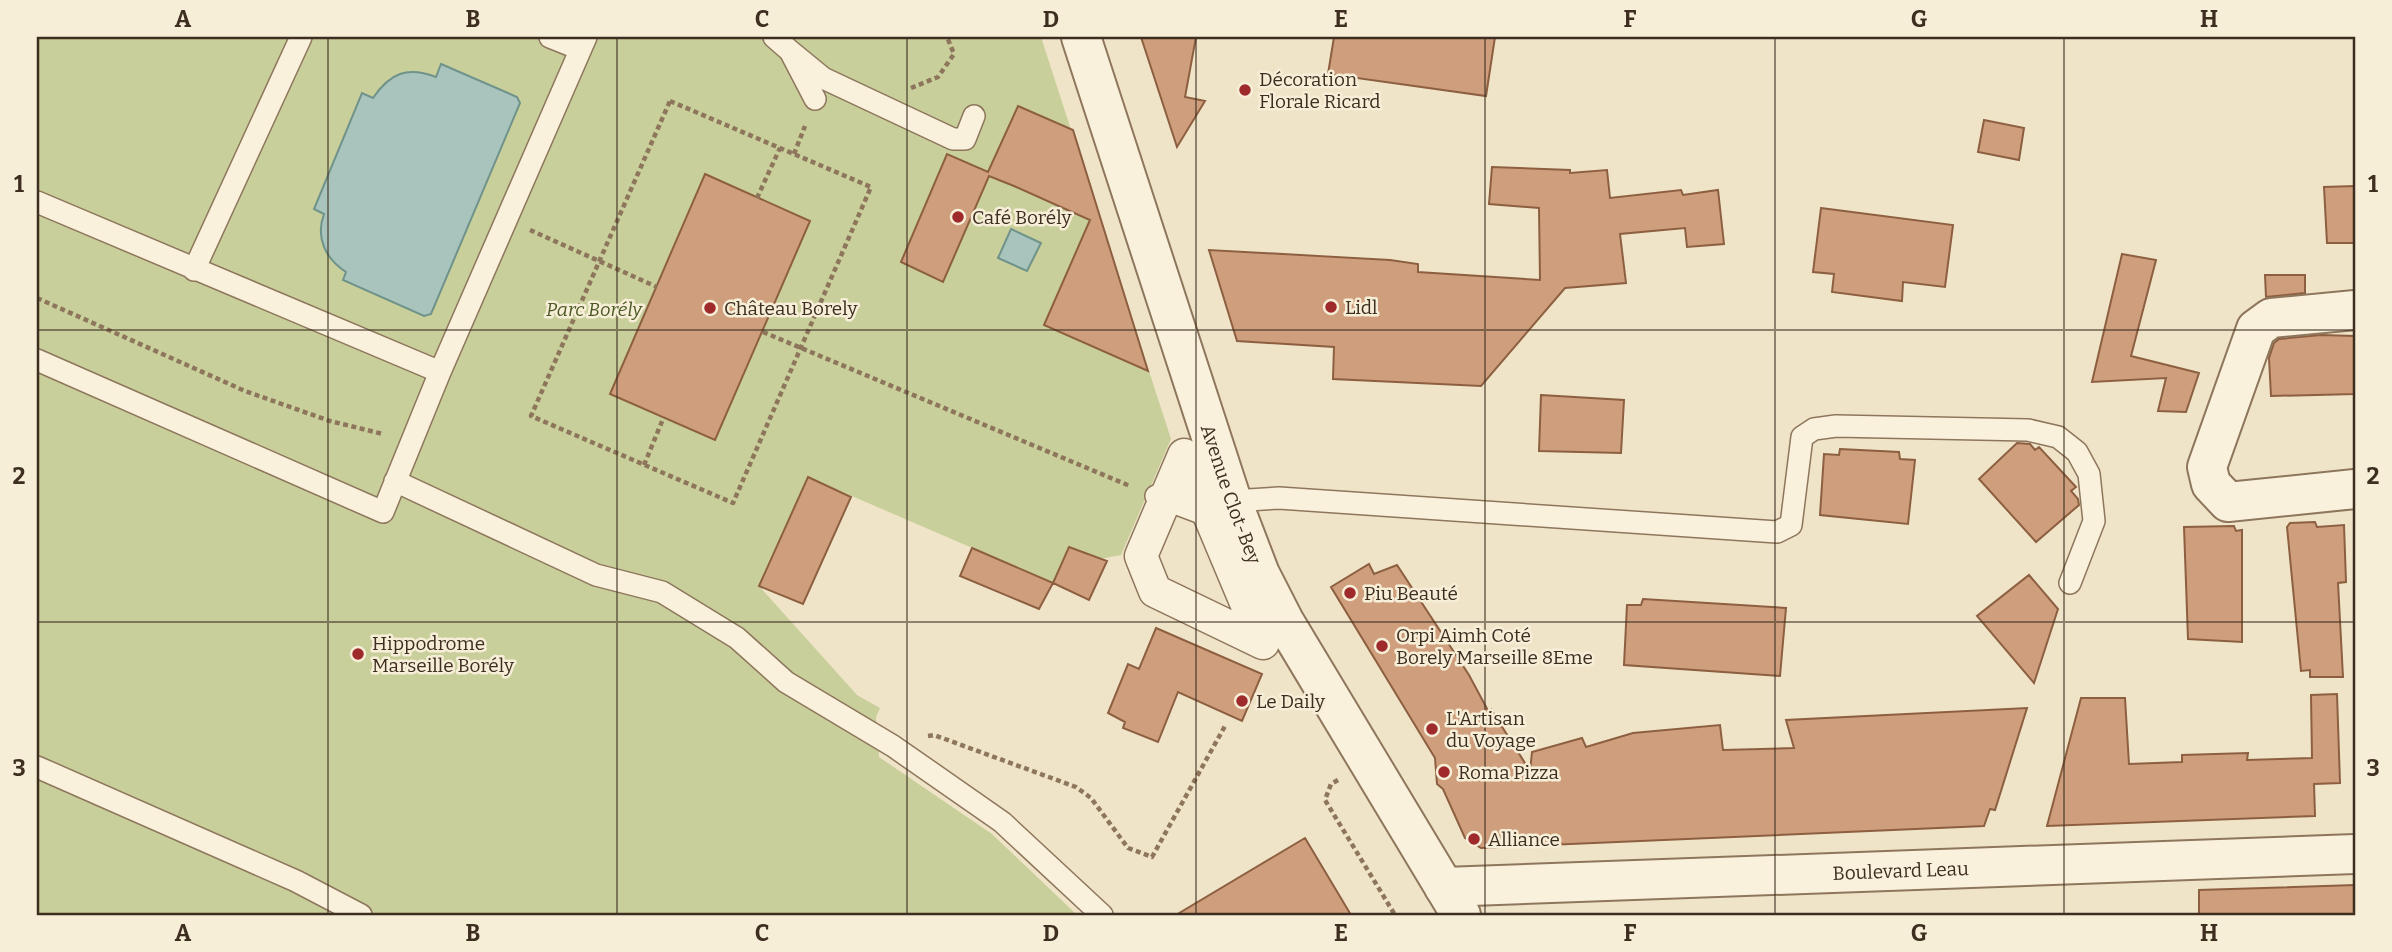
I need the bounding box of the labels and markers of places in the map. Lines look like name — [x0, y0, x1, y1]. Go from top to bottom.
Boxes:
place label: Décoration Florale Ricard — [1259, 68, 1381, 113]
marker: Décoration Florale Ricard — [1237, 82, 1253, 98]
place label: Café Borély — [972, 206, 1072, 229]
marker: Café Borély — [950, 209, 966, 225]
place label: Lidl — [1345, 296, 1378, 319]
place label: Château Borely — [724, 297, 858, 320]
marker: Lidl — [1323, 299, 1339, 315]
marker: Château Borely — [702, 300, 718, 316]
place label: Piu Beauté — [1364, 582, 1458, 605]
marker: Piu Beauté — [1342, 585, 1358, 601]
place label: Orpi Aimh Coté Borely Marseille 8Eme — [1396, 624, 1593, 669]
place label: Hippodrome Marseille Borély — [372, 632, 515, 677]
marker: Orpi Aimh Coté Borely Marseille 8Eme — [1374, 638, 1390, 654]
marker: Hippodrome Marseille Borély — [350, 646, 366, 662]
place label: Le Daily — [1256, 690, 1326, 713]
marker: Le Daily — [1234, 693, 1250, 709]
place label: L'Artisan du Voyage — [1446, 707, 1536, 752]
marker: L'Artisan du Voyage — [1424, 721, 1440, 737]
place label: Roma Pizza — [1458, 761, 1559, 784]
marker: Roma Pizza — [1436, 764, 1452, 780]
place label: Alliance — [1488, 828, 1560, 851]
marker: Alliance — [1466, 831, 1482, 847]

